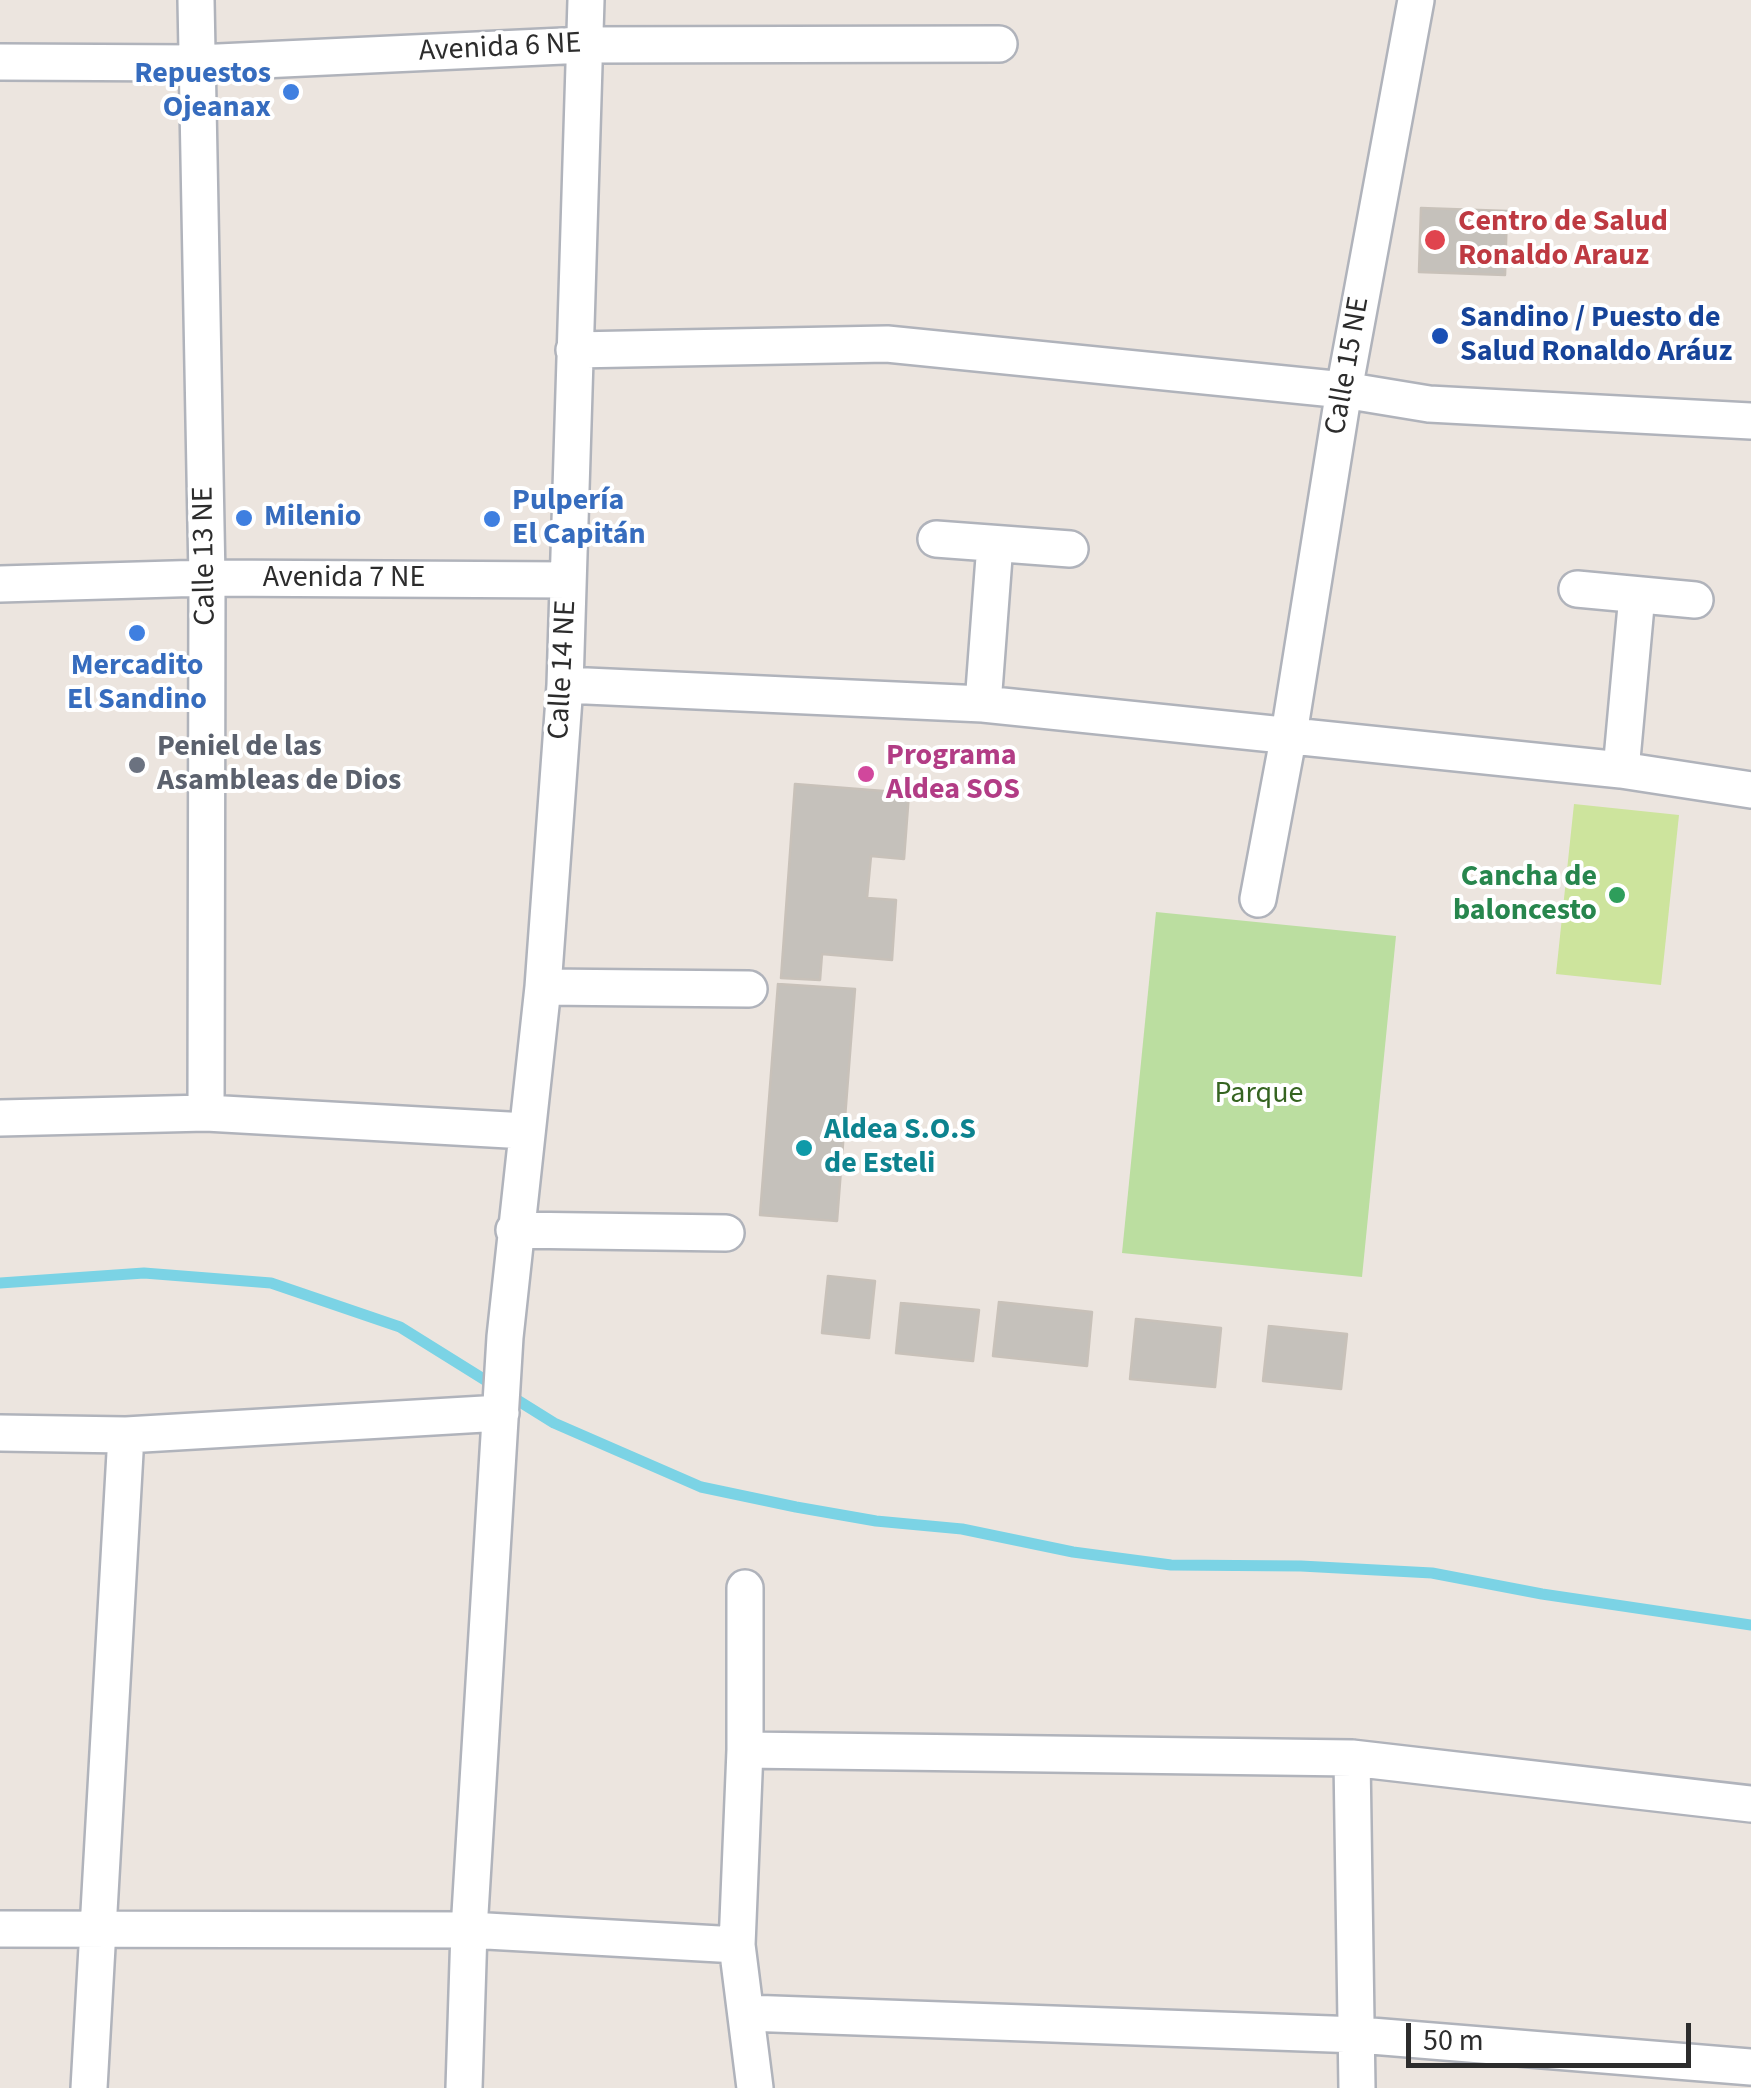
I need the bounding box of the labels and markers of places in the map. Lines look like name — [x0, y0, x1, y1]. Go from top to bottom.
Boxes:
place label: Repuestos Ojeanax — [134, 57, 271, 128]
marker: Repuestos Ojeanax — [280, 81, 302, 103]
place label: Centro de Salud Ronaldo Arauz — [1458, 205, 1668, 276]
marker: Centro de Salud Ronaldo Arauz — [1422, 227, 1448, 253]
place label: Sandino / Puesto de Salud Ronaldo Aráuz — [1460, 301, 1732, 372]
marker: Sandino / Puesto de Salud Ronaldo Aráuz — [1429, 325, 1451, 347]
place label: Pulpería El Capitán — [512, 484, 646, 554]
place label: Milenio — [264, 500, 361, 536]
marker: Milenio — [233, 507, 255, 529]
marker: Pulpería El Capitán — [481, 508, 503, 530]
marker: Mercadito El Sandino — [126, 622, 148, 644]
place label: Mercadito El Sandino — [67, 649, 207, 720]
place label: Peniel de las Asambleas de Dios — [157, 730, 401, 800]
place label: Programa Aldea SOS — [886, 739, 1020, 810]
marker: Peniel de las Asambleas de Dios — [126, 754, 148, 776]
marker: Programa Aldea SOS — [855, 763, 877, 785]
place label: Cancha de baloncesto — [1453, 860, 1597, 930]
marker: Cancha de baloncesto — [1606, 884, 1628, 906]
place label: Aldea S.O.S de Esteli — [824, 1113, 976, 1184]
marker: Aldea S.O.S de Esteli — [793, 1137, 815, 1159]

